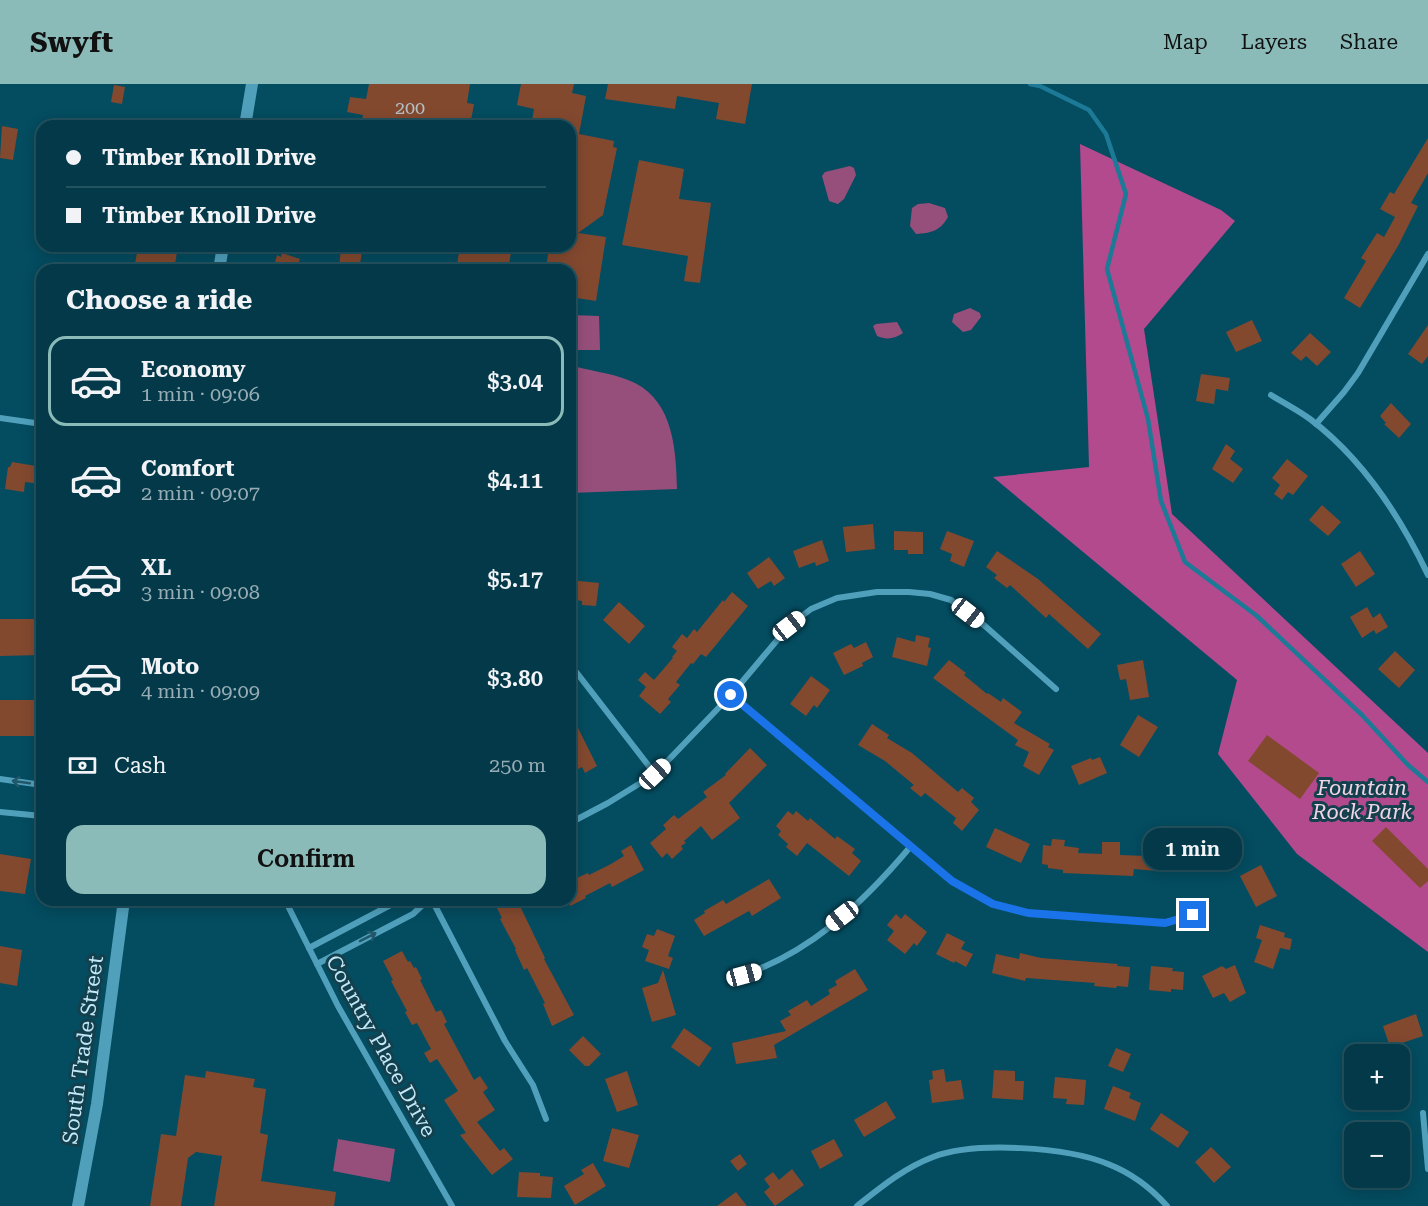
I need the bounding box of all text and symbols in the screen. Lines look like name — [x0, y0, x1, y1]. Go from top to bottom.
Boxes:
text: Swyft — [30, 26, 113, 59]
text: Map — [1163, 30, 1208, 54]
text: Layers — [1241, 30, 1307, 54]
text: Share — [1340, 30, 1398, 54]
house number: 200 — [395, 97, 425, 118]
text: Timber Knoll Drive — [102, 145, 316, 170]
text: Timber Knoll Drive — [102, 203, 316, 228]
text: Choose a ride — [66, 284, 252, 316]
icon: car — [69, 354, 123, 408]
text: Economy — [141, 357, 245, 382]
text: $3.04 — [487, 369, 543, 394]
text: 1 min · 09:06 — [141, 382, 260, 406]
icon: car — [69, 453, 123, 507]
text: Comfort — [141, 456, 234, 481]
text: $4.11 — [487, 468, 543, 493]
text: 2 min · 09:07 — [141, 481, 260, 505]
icon: car — [69, 552, 123, 606]
text: XL — [141, 555, 171, 580]
text: $5.17 — [487, 567, 543, 592]
text: 3 min · 09:08 — [141, 580, 260, 604]
car — [948, 595, 988, 631]
car — [769, 608, 809, 644]
icon: car — [69, 651, 123, 705]
text: Moto — [141, 654, 199, 679]
text: $3.80 — [487, 666, 543, 691]
text: 4 min · 09:09 — [141, 679, 260, 703]
route start — [717, 681, 744, 708]
icon: cash — [66, 749, 99, 782]
text: Cash — [114, 753, 166, 778]
text: 250 m — [489, 753, 546, 777]
car — [636, 755, 674, 793]
one-way arrow — [12, 776, 31, 787]
park label: Fountain Rock Park — [1311, 776, 1412, 824]
button: Confirm — [66, 825, 546, 894]
callout: 1 min — [1144, 828, 1242, 870]
text: 1 min — [1165, 837, 1220, 861]
car — [822, 898, 862, 934]
route end — [1179, 901, 1206, 928]
one-way arrow — [359, 931, 377, 942]
street label: Country Place Drive — [321, 951, 441, 1141]
street label: South Trade Street — [58, 954, 108, 1146]
car — [724, 962, 764, 988]
map controls — [1344, 1044, 1410, 1188]
button: + — [1344, 1044, 1410, 1110]
button: − — [1344, 1122, 1410, 1188]

